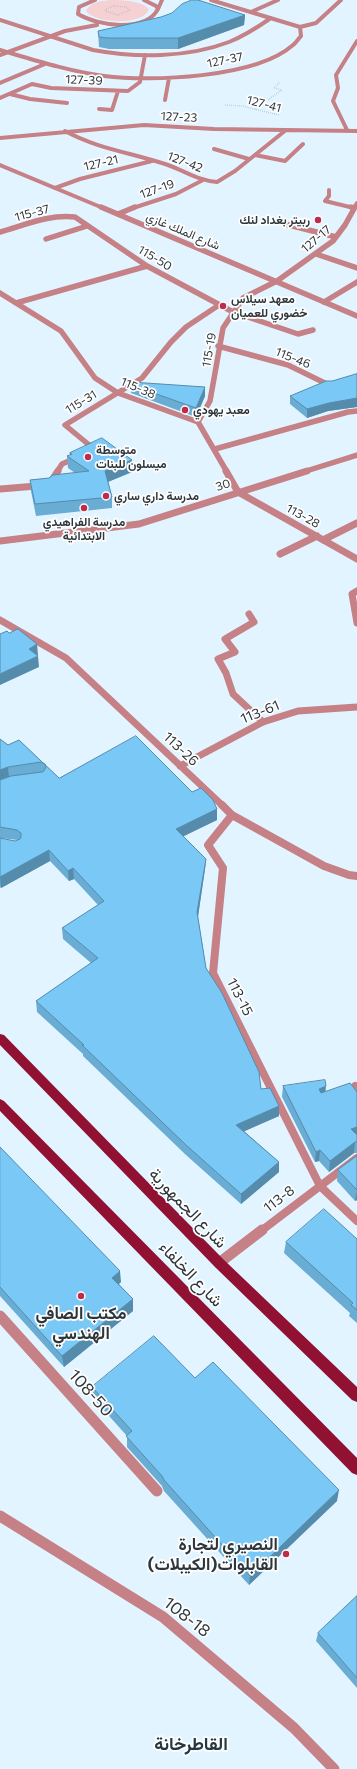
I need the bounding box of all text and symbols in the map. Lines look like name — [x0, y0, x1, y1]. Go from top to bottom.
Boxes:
street label: 127-37 — [206, 49, 244, 71]
street label: 127-39 — [65, 72, 103, 88]
street label: 127-41 — [245, 92, 283, 116]
street label: 127-23 — [160, 109, 198, 125]
street label: 127-42 — [165, 149, 205, 175]
street label: 127-21 — [82, 152, 120, 174]
street label: 127-19 — [138, 176, 176, 202]
street label: 115-37 — [13, 201, 51, 225]
street label: شارع الملك غازي — [144, 209, 222, 253]
place label: ربيتر بغداد لنك — [239, 213, 310, 227]
marker: ربيتر بغداد لنك — [313, 215, 323, 225]
street label: 127-17 — [298, 222, 334, 256]
street label: 115-50 — [135, 242, 175, 274]
place label: معهد سيلاس خضوري للعميان — [231, 292, 307, 320]
marker: معهد سيلاس خضوري للعميان — [218, 301, 228, 311]
street label: 115-19 — [199, 332, 219, 368]
street label: 115-46 — [273, 344, 313, 372]
street label: 115-38 — [118, 374, 158, 402]
street label: 115-31 — [63, 387, 99, 417]
place label: معبد يهودي — [193, 403, 250, 417]
marker: معبد يهودي — [180, 405, 190, 415]
place label: متوسطة ميسلون للبنات — [96, 443, 167, 471]
marker: متوسطة ميسلون للبنات — [83, 452, 93, 462]
street label: 30 — [214, 476, 232, 494]
place label: مدرسة داري ساري — [114, 489, 199, 503]
marker: مدرسة داري ساري — [101, 491, 111, 501]
street label: 113-28 — [284, 501, 322, 531]
marker: مدرسة الفراهيدي الابتدائية — [79, 503, 89, 513]
place label: مدرسة الفراهيدي الابتدائية — [43, 515, 125, 543]
street label: 113-61 — [238, 697, 282, 727]
street label: 113-26 — [160, 729, 202, 769]
street label: 113-15 — [223, 975, 257, 1019]
street label: شارع الجمهورية — [145, 1164, 231, 1252]
street label: 113-8 — [260, 1182, 298, 1216]
street label: شارع الخلفاء — [155, 1237, 227, 1311]
marker: مكتب الصافي الهندسي — [76, 1291, 86, 1301]
place label: مكتب الصافي الهندسي — [35, 1303, 127, 1343]
street label: 108-50 — [64, 1365, 118, 1421]
place label: النصيري لتجارة القابلوات(الكيبلات) — [148, 1534, 278, 1574]
marker: النصيري لتجارة القابلوات(الكيبلات) — [281, 1549, 291, 1559]
street label: 108-18 — [160, 1593, 214, 1641]
district label: القاطرخانة — [154, 1733, 228, 1755]

